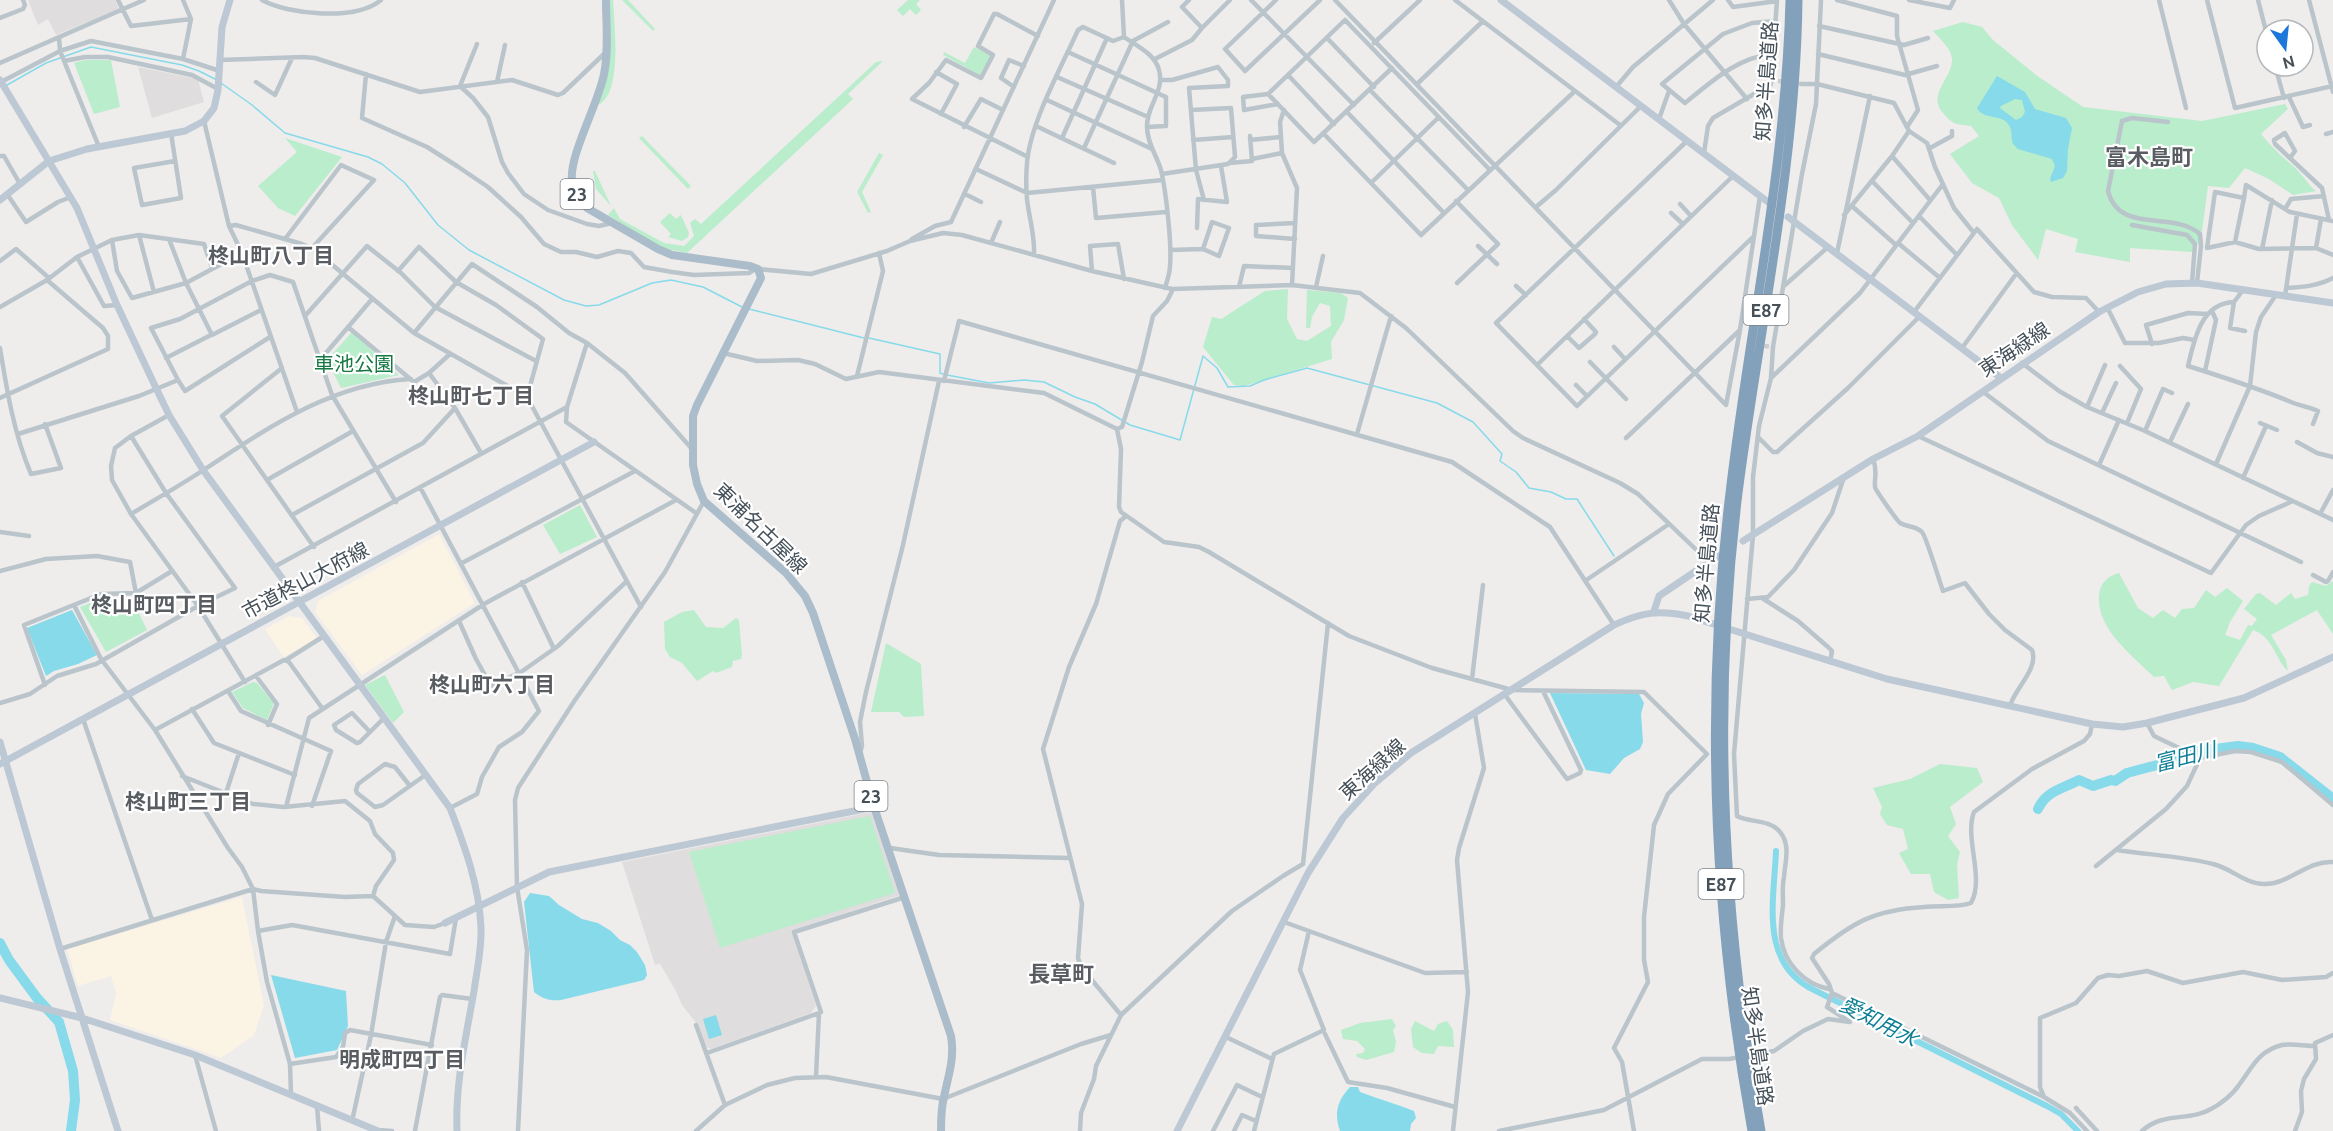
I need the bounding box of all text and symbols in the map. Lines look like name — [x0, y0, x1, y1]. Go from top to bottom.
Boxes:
north arrow — [2255, 18, 2315, 78]
street label: 知多半島道路 — [1750, 20, 1782, 142]
text: N — [2281, 52, 2297, 73]
district label: 富木島町 — [2105, 144, 2193, 169]
road number: 23 — [560, 179, 594, 209]
district label: 柊山町八丁目 — [208, 243, 334, 267]
road number: E87 — [1744, 295, 1788, 325]
street label: 東海緑線 — [1974, 317, 2054, 381]
park label: 車池公園 — [314, 352, 394, 375]
district label: 柊山町七丁目 — [408, 383, 534, 407]
street label: 東浦名古屋線 — [710, 478, 812, 578]
street label: 知多半島道路 — [1689, 502, 1723, 624]
street label: 市道柊山大府線 — [238, 537, 372, 623]
district label: 柊山町四丁目 — [91, 592, 217, 616]
district label: 柊山町六丁目 — [429, 672, 555, 696]
street label: 東海緑線 — [1335, 734, 1409, 804]
water label: 富田川 — [2152, 736, 2220, 775]
road number: 23 — [854, 781, 888, 811]
district label: 柊山町三丁目 — [125, 789, 251, 813]
road number: E87 — [1698, 869, 1744, 899]
district label: 長草町 — [1028, 961, 1094, 986]
street label: 知多半島道路 — [1738, 985, 1778, 1107]
water label: 愛知用水 — [1836, 991, 1924, 1052]
district label: 明成町四丁目 — [339, 1047, 465, 1071]

